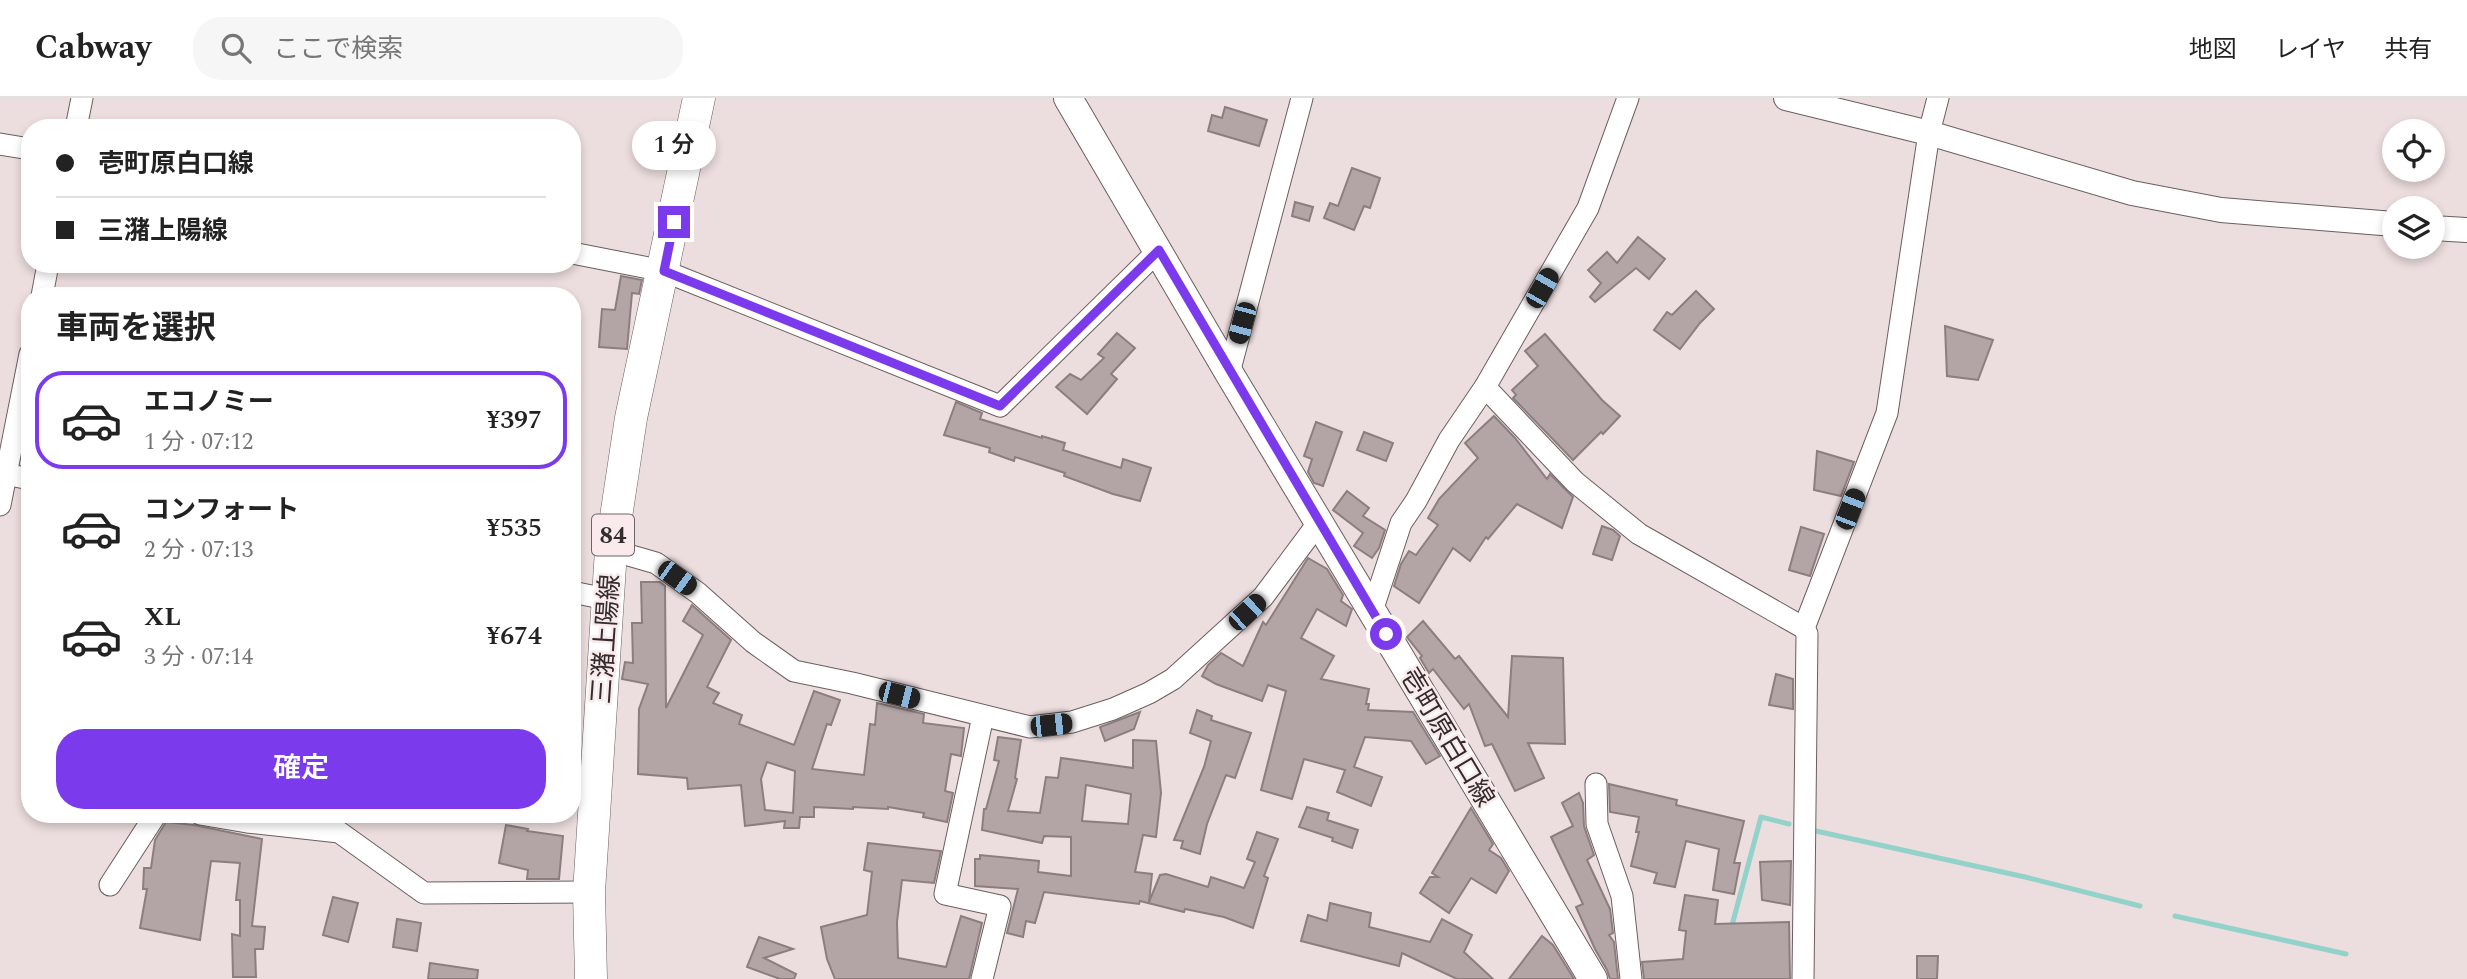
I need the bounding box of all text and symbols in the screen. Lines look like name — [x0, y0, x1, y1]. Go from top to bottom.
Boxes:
search box — [193, 17, 683, 80]
text: Cabway — [35, 23, 151, 73]
icon: search — [217, 29, 255, 67]
text: ここで検索 — [273, 29, 403, 69]
text: 地図 — [2189, 32, 2237, 68]
text: レイヤ — [2275, 32, 2346, 68]
text: 共有 — [2384, 32, 2432, 68]
map controls — [2382, 119, 2445, 259]
button: locate — [2382, 119, 2445, 182]
callout: 1 分 — [632, 121, 716, 170]
text: 1 分 — [653, 128, 695, 163]
text: 壱町原白口線 — [98, 144, 254, 184]
button: layers — [2382, 196, 2445, 259]
route end — [658, 206, 690, 238]
text: 三潴上陽線 — [98, 211, 228, 251]
car — [1523, 265, 1562, 311]
car — [1227, 300, 1258, 346]
text: 車両を選択 — [56, 304, 216, 353]
text: エコノミー — [144, 382, 274, 422]
icon: car — [60, 389, 123, 452]
text: ¥397 — [486, 400, 542, 440]
text: 1 分 · 07:12 — [144, 425, 253, 460]
car — [1833, 486, 1868, 532]
text: コンフォート — [144, 490, 299, 530]
icon: car — [60, 497, 123, 560]
text: ¥535 — [486, 508, 542, 548]
road number: 84 — [592, 514, 634, 556]
text: 2 分 · 07:13 — [144, 533, 253, 568]
car — [654, 557, 701, 599]
street label: 三潴上陽線 — [582, 573, 630, 705]
car — [1225, 590, 1270, 634]
text: XL — [144, 597, 181, 637]
icon: car — [60, 605, 123, 668]
text: ¥674 — [486, 616, 542, 656]
route start — [1370, 618, 1402, 650]
text: 3 分 · 07:14 — [144, 640, 253, 675]
street label: 壱町原白口線 — [1390, 660, 1504, 815]
car — [877, 680, 922, 710]
car — [1030, 712, 1073, 738]
button: 確定 — [56, 729, 546, 809]

